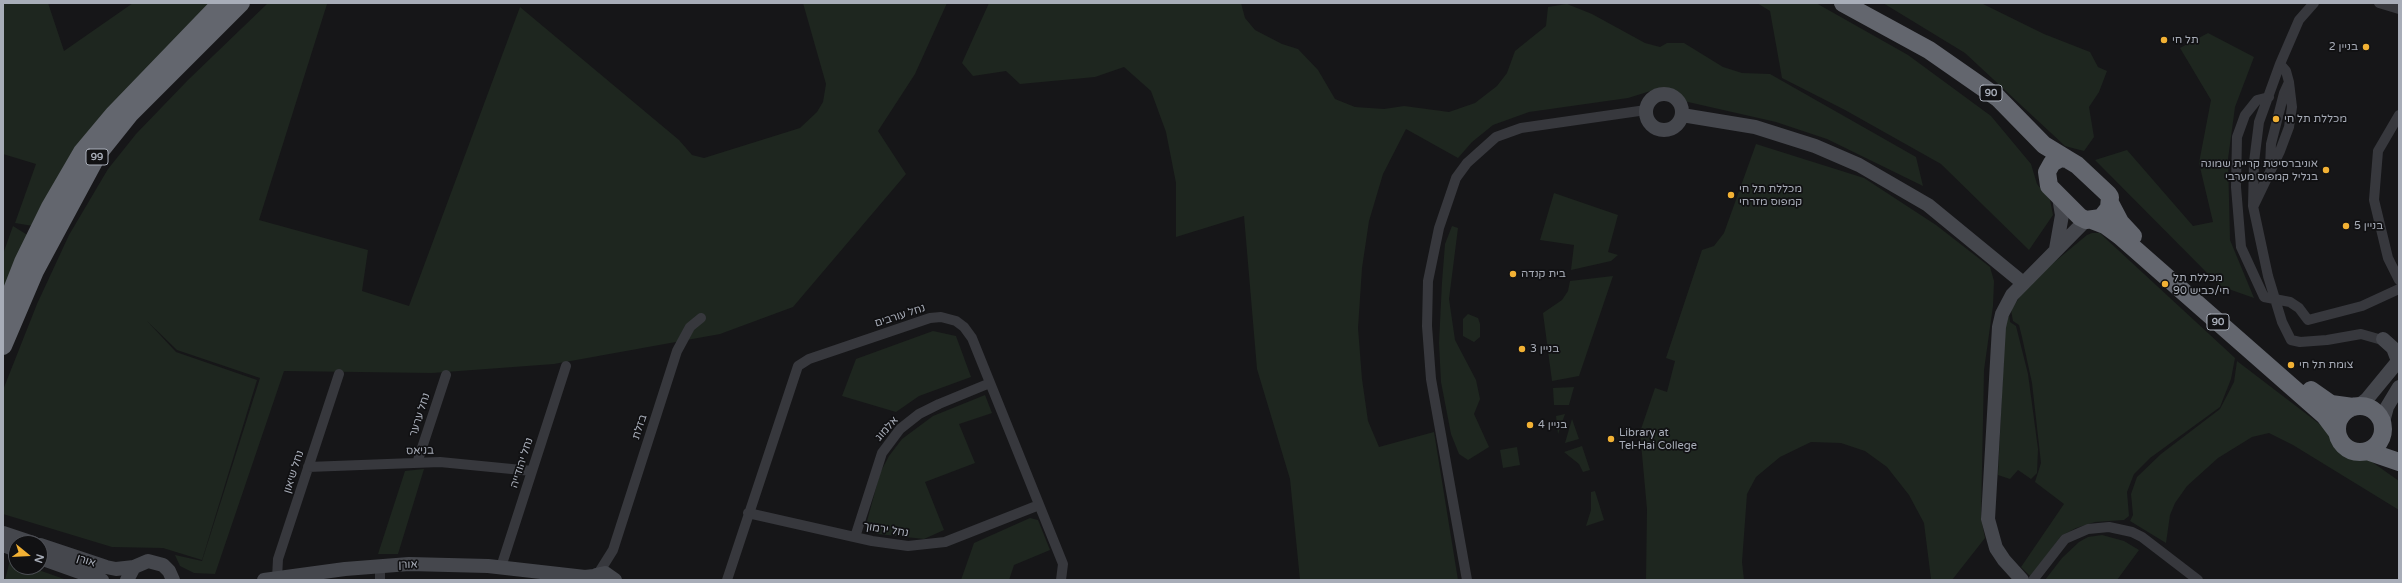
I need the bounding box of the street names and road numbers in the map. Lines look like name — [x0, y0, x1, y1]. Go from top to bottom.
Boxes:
road number: 90 — [1980, 85, 2002, 101]
road number: 99 — [86, 149, 108, 165]
street label: נחל עורבים — [873, 302, 927, 330]
road number: 90 — [2207, 314, 2229, 330]
street label: נחל ערער — [407, 391, 433, 439]
street label: בזלת — [630, 413, 650, 441]
street label: אלמוג — [873, 414, 901, 444]
street label: נחל יהודייה — [508, 436, 536, 490]
street label: בניאס — [406, 444, 434, 458]
street label: נחל שיאון — [281, 449, 307, 495]
street label: נחל ירמוך — [862, 520, 910, 540]
street label: אורן — [75, 552, 97, 570]
street label: אורן — [398, 558, 418, 572]

